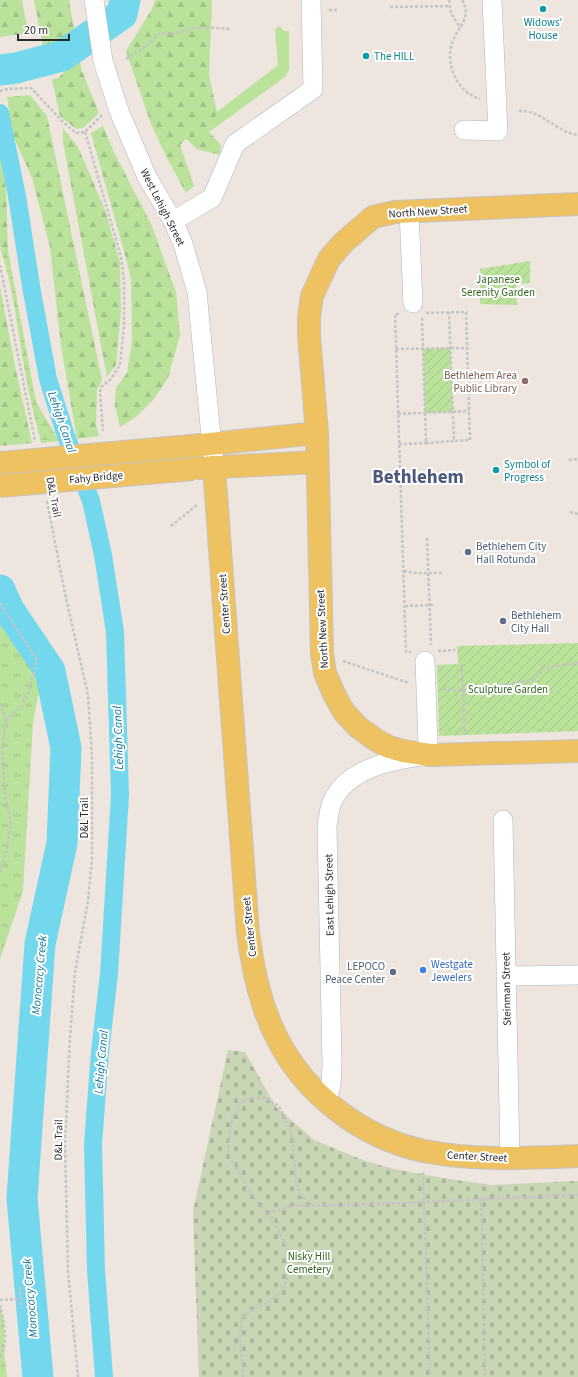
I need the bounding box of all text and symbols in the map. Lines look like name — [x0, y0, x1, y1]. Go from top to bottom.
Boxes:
marker: Widows' House — [538, 4, 548, 14]
place label: Widows' House — [524, 15, 562, 43]
scale bar — [18, 16, 69, 42]
text: 20 m — [24, 22, 48, 39]
place label: The HILL — [374, 49, 415, 64]
marker: The HILL — [361, 51, 371, 61]
street label: West Lehigh Street — [137, 166, 189, 249]
street label: North New Street — [388, 201, 468, 222]
park label: Japanese Serenity Garden — [461, 272, 535, 300]
place label: Bethlehem Area Public Library — [444, 368, 517, 396]
marker: Bethlehem Area Public Library — [520, 376, 530, 386]
water label: Lehigh Canal — [43, 389, 80, 455]
place label: Symbol of Progress — [504, 457, 551, 485]
district label: Bethlehem — [372, 464, 464, 491]
marker: Symbol of Progress — [491, 465, 501, 475]
street label: Fahy Bridge — [69, 468, 124, 487]
street label: D&L Trail — [42, 476, 65, 519]
place label: Bethlehem City Hall Rotunda — [476, 539, 546, 567]
marker: Bethlehem City Hall Rotunda — [463, 547, 473, 557]
street label: Center Street — [215, 573, 234, 635]
street label: North New Street — [313, 589, 332, 669]
place label: Bethlehem City Hall — [511, 608, 561, 636]
marker: Bethlehem City Hall — [498, 616, 508, 626]
park label: Sculpture Garden — [468, 682, 548, 697]
water label: Lehigh Canal — [109, 706, 128, 770]
street label: D&L Trail — [77, 797, 92, 839]
street label: East Lehigh Street — [321, 853, 338, 936]
street label: Center Street — [239, 896, 260, 958]
water label: Monocacy Creek — [28, 934, 51, 1015]
street label: Steinman Street — [498, 952, 515, 1026]
place label: Westgate Jewelers — [431, 957, 473, 985]
place label: LEPOCO Peace Center — [325, 959, 385, 987]
marker: Westgate Jewelers — [418, 965, 428, 975]
marker: LEPOCO Peace Center — [388, 967, 398, 977]
water label: Lehigh Canal — [90, 1029, 113, 1095]
street label: D&L Trail — [51, 1119, 66, 1161]
street label: Center Street — [446, 1147, 508, 1166]
park label: Nisky Hill Cemetery — [287, 1249, 331, 1277]
water label: Monocacy Creek — [19, 1257, 42, 1338]

